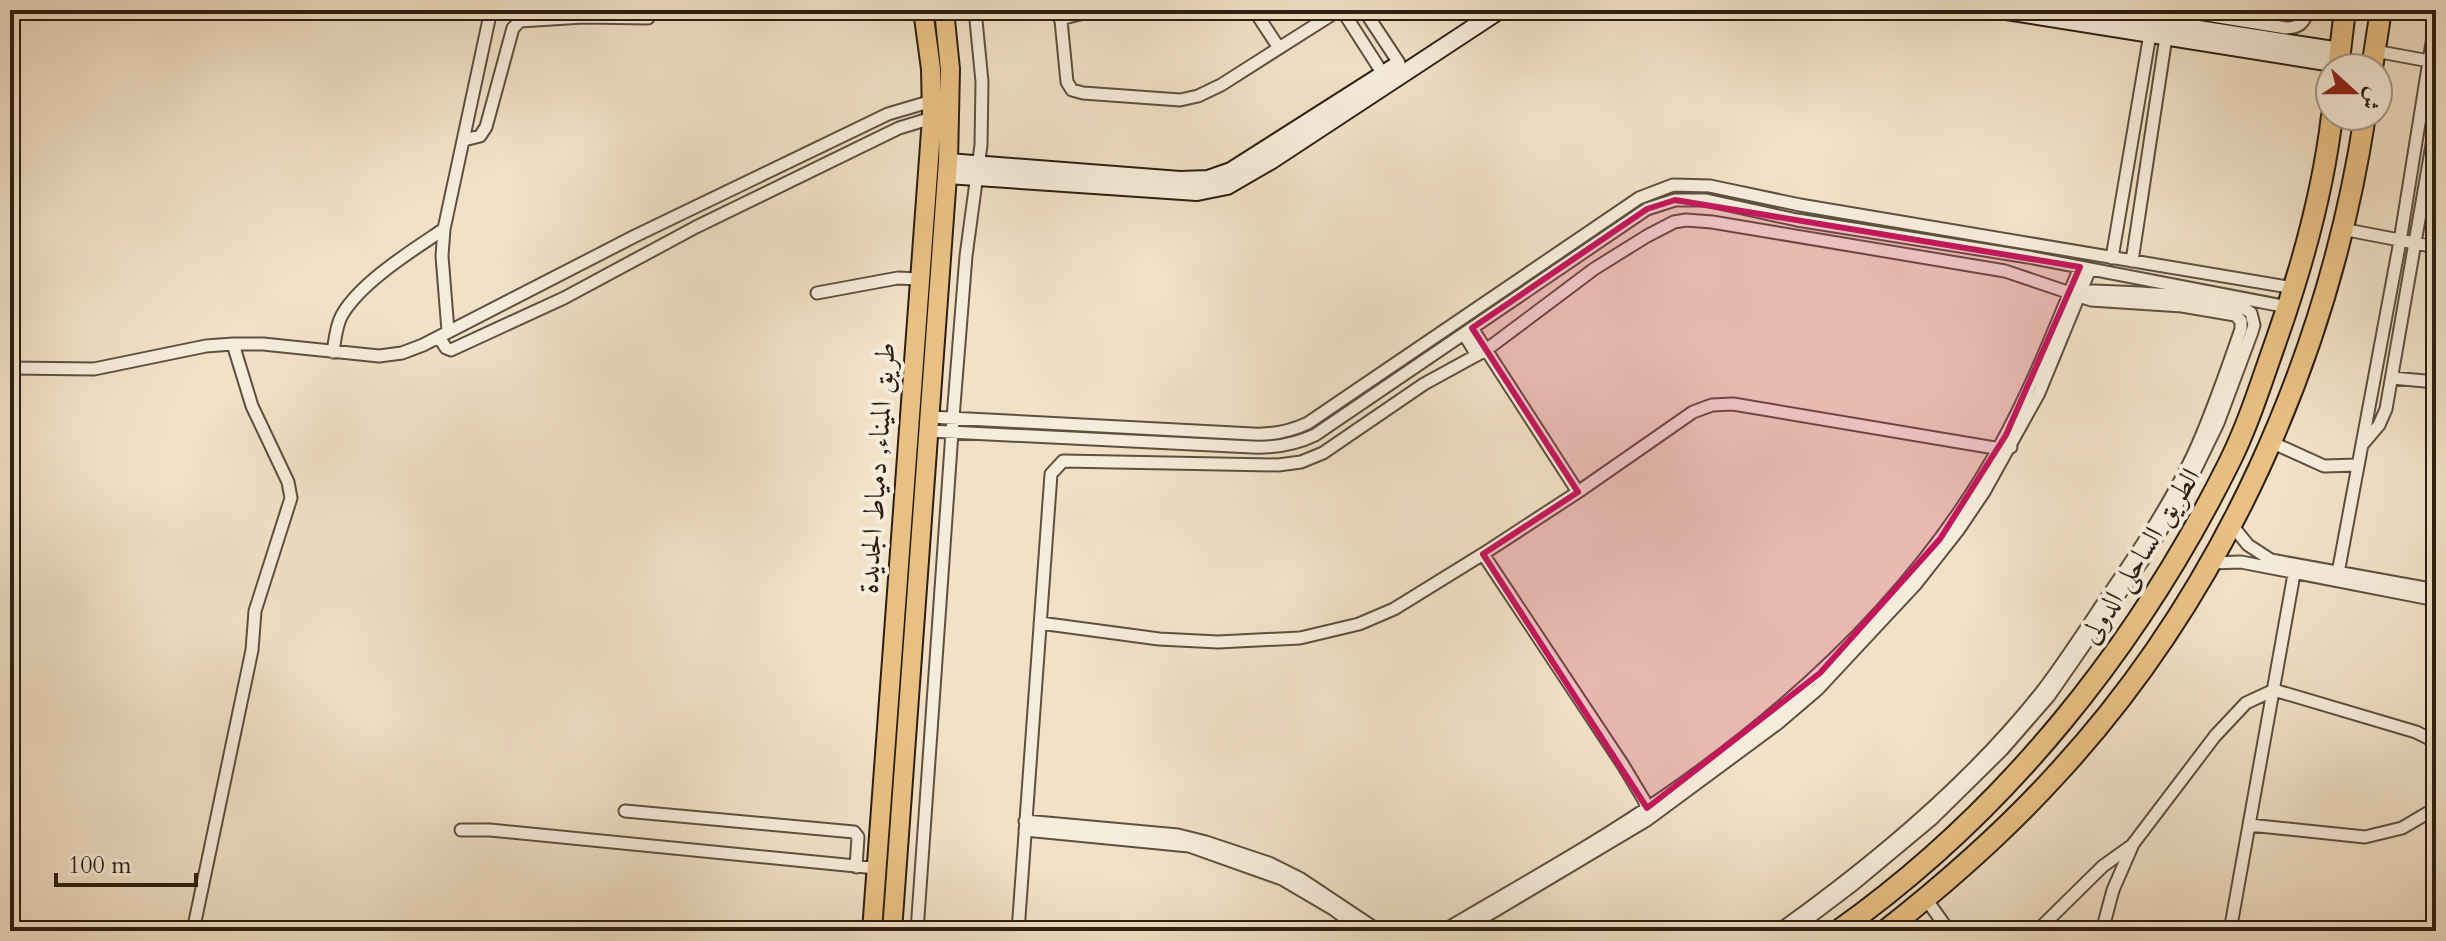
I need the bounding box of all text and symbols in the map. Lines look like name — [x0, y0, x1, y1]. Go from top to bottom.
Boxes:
north arrow — [2314, 52, 2394, 132]
text: ش — [2354, 83, 2390, 114]
street label: طريق الميناء, دمياط الجديدة — [849, 341, 905, 595]
street label: الطريق الساحلى الدولى — [2071, 461, 2210, 652]
scale bar — [56, 837, 196, 887]
text: 100 m — [68, 849, 132, 882]

